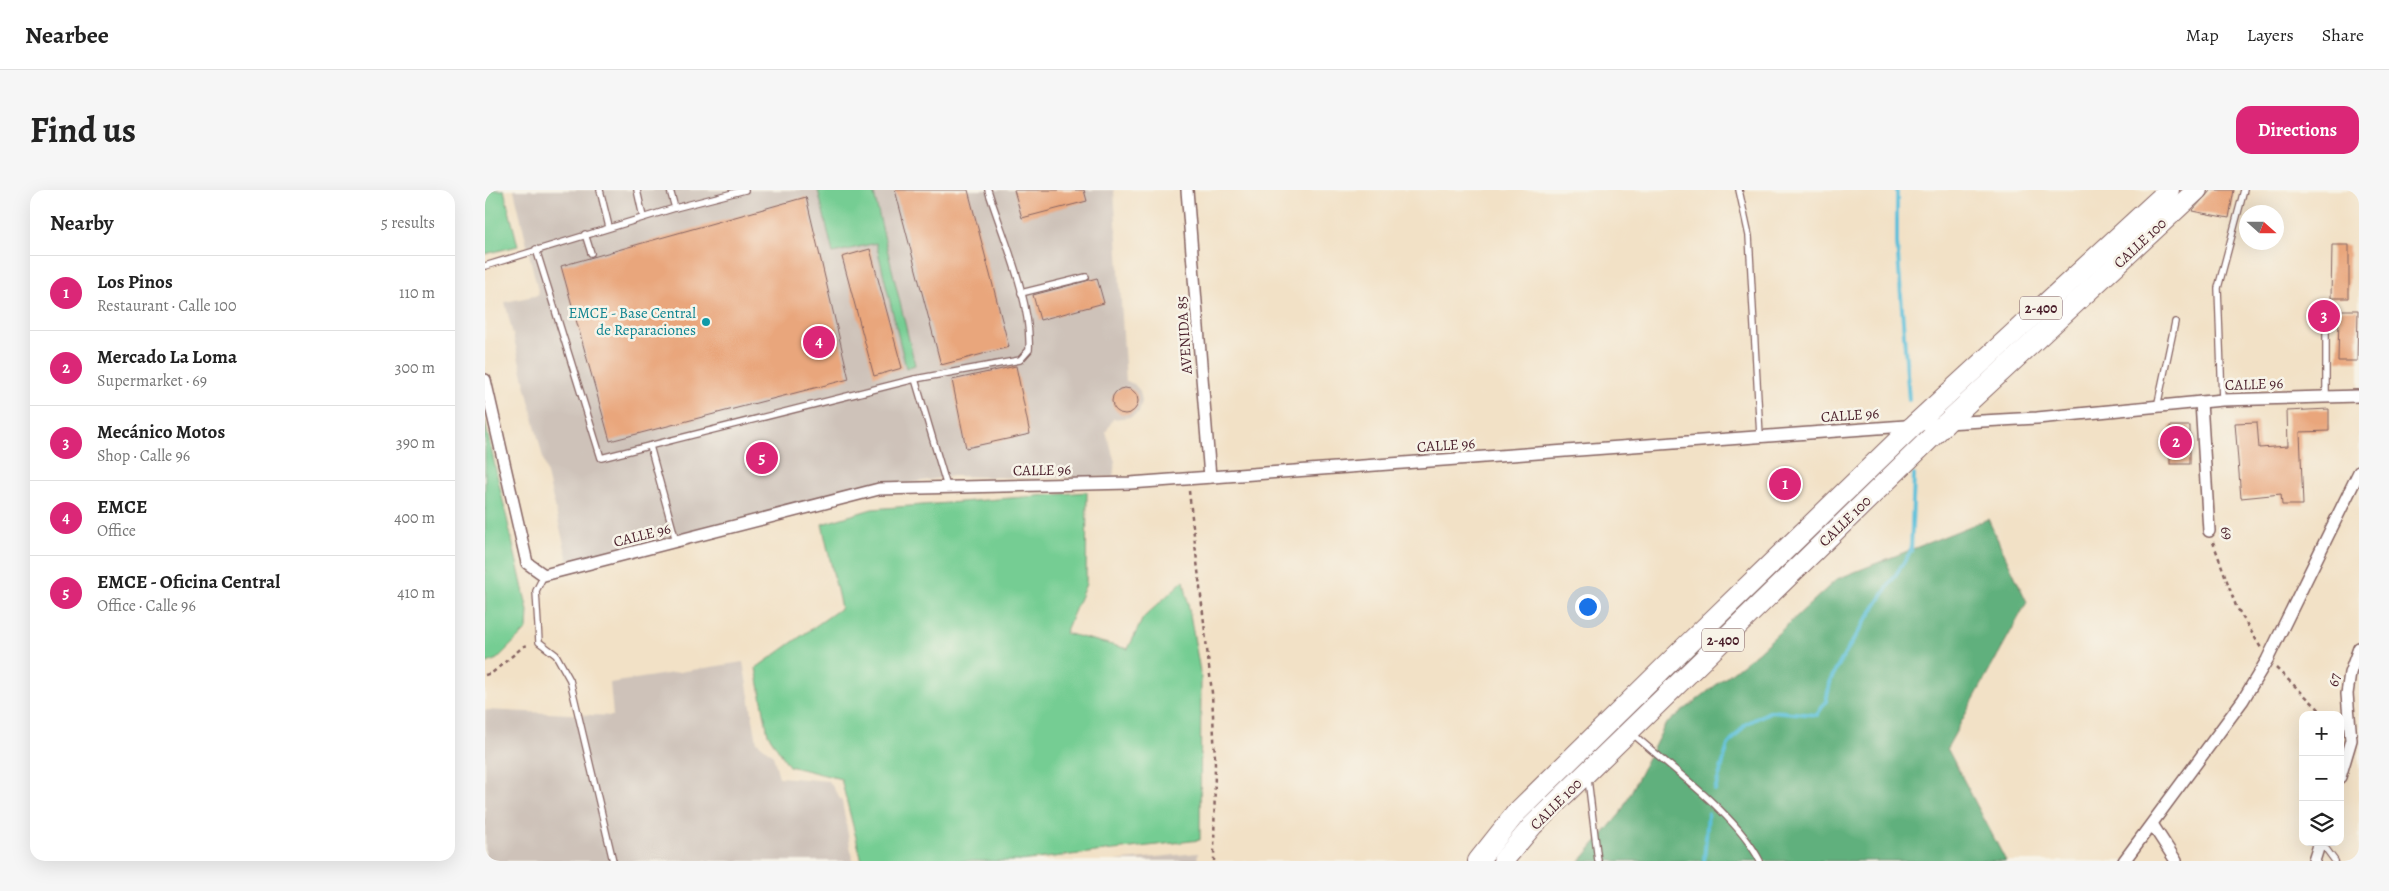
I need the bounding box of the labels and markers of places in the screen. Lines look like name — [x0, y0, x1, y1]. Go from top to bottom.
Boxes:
pin: 3 — [2308, 297, 2340, 335]
place label: EMCE - Base Central de Reparaciones — [568, 303, 696, 340]
marker: EMCE - Base Central de Reparaciones — [700, 316, 712, 328]
pin: 4 — [803, 323, 835, 361]
pin: 2 — [2160, 423, 2192, 461]
pin: 5 — [746, 439, 778, 477]
pin: 1 — [1769, 465, 1801, 503]

